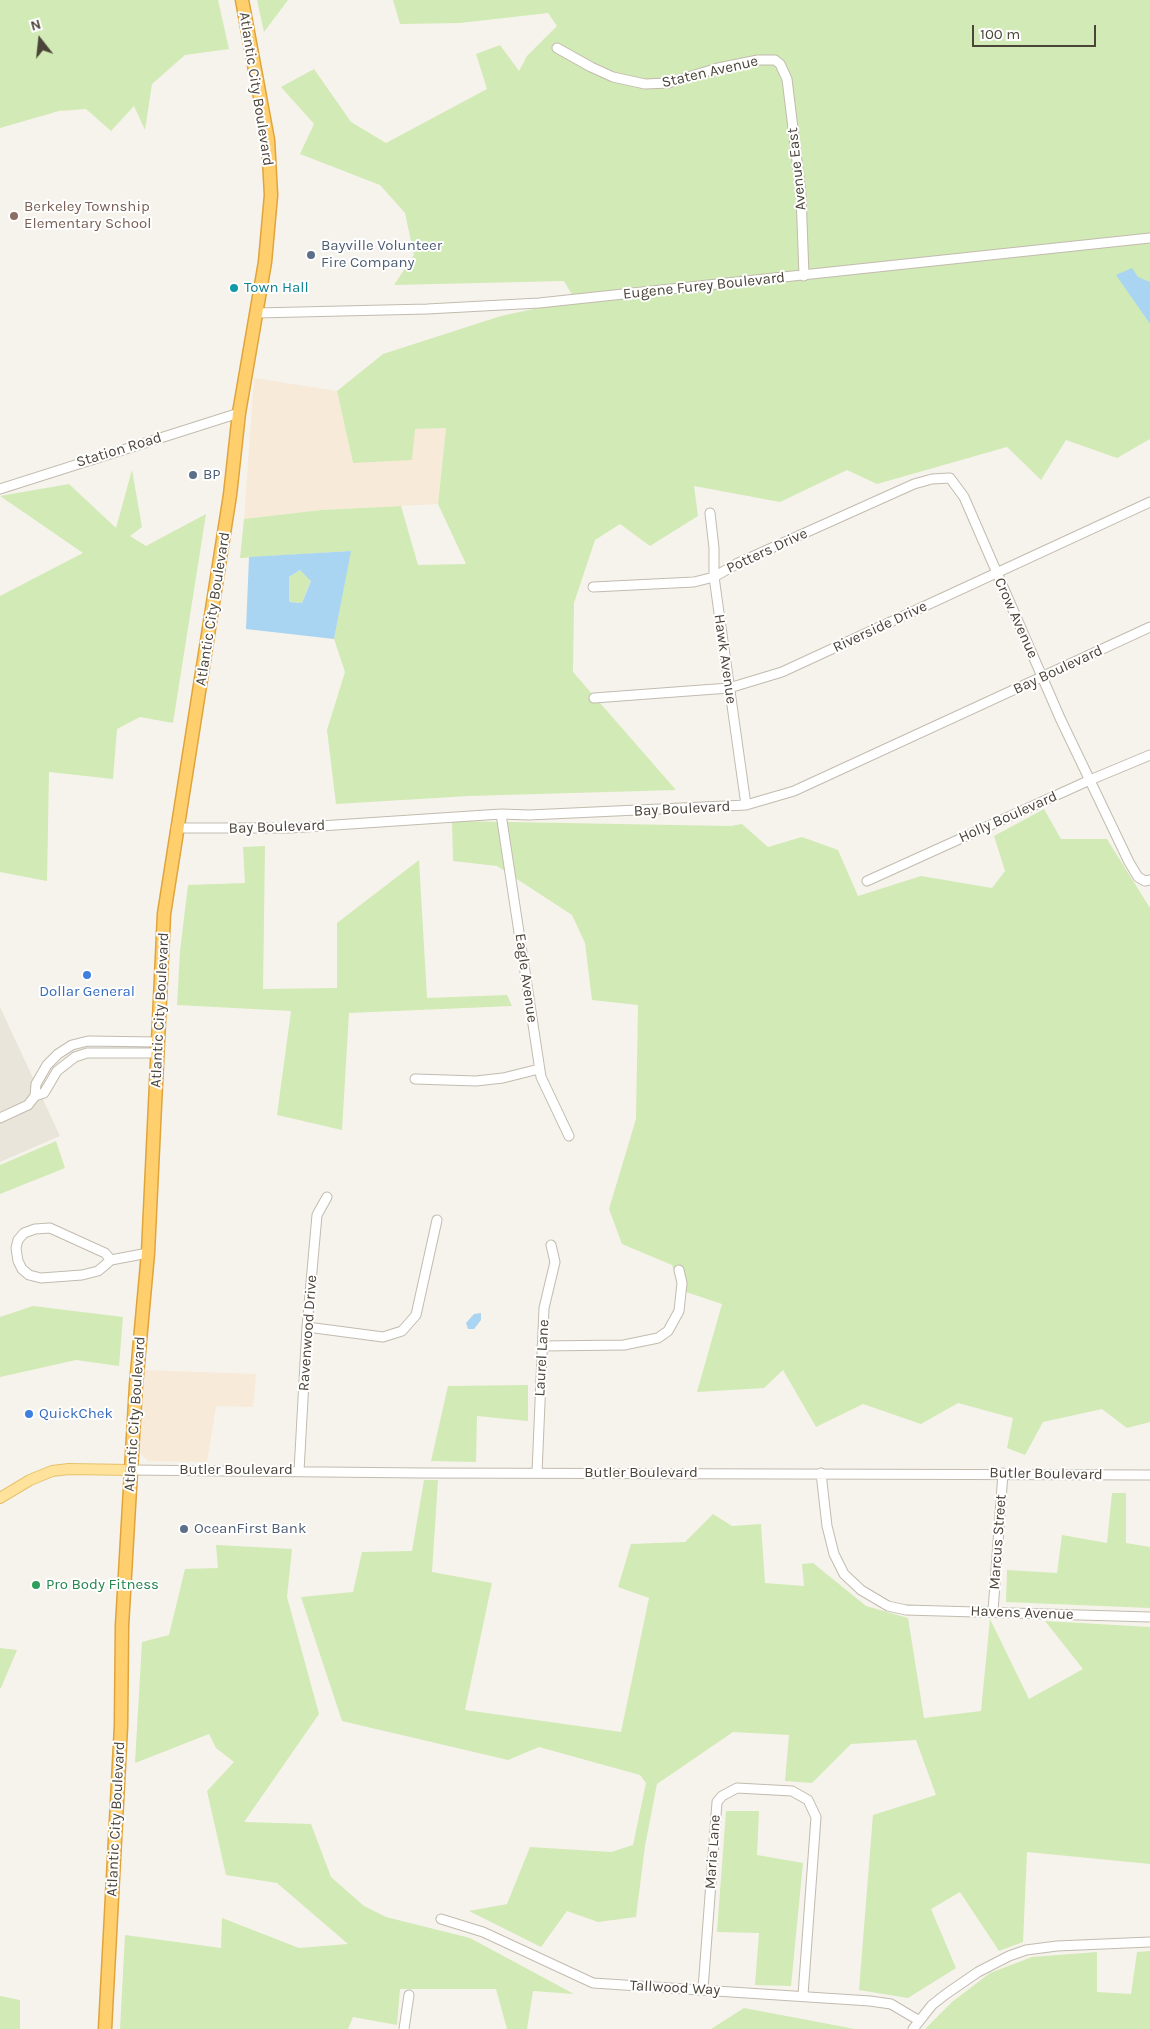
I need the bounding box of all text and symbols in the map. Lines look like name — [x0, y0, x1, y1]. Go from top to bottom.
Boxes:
street label: Atlantic City Boulevard — [235, 11, 277, 167]
north arrow — [15, 15, 65, 65]
scale bar — [975, 15, 1099, 47]
text: N — [29, 16, 43, 35]
text: 100 m — [980, 25, 1020, 43]
street label: Staten Avenue — [660, 52, 760, 92]
street label: Avenue East — [784, 127, 810, 211]
place label: Berkeley Township Elementary School — [24, 198, 151, 233]
marker: Berkeley Township Elementary School — [8, 210, 20, 222]
place label: Bayville Volunteer Fire Company — [321, 237, 442, 272]
marker: Bayville Volunteer Fire Company — [305, 249, 317, 261]
street label: Eugene Furey Boulevard — [622, 269, 786, 303]
place label: Town Hall — [244, 279, 309, 297]
marker: Town Hall — [228, 282, 240, 294]
street label: Station Road — [74, 428, 164, 472]
place label: BP — [203, 466, 221, 484]
marker: BP — [187, 469, 199, 481]
street label: Potters Drive — [724, 524, 810, 578]
street label: Atlantic City Boulevard — [192, 531, 234, 687]
street label: Crow Avenue — [990, 575, 1042, 661]
street label: Riverside Drive — [830, 597, 930, 657]
street label: Hawk Avenue — [710, 613, 740, 705]
street label: Bay Boulevard — [1010, 641, 1106, 699]
street label: Holly Boulevard — [956, 787, 1060, 847]
street label: Bay Boulevard — [633, 797, 731, 821]
street label: Bay Boulevard — [228, 816, 326, 838]
street label: Atlantic City Boulevard — [147, 932, 173, 1088]
street label: Eagle Avenue — [511, 932, 541, 1024]
marker: Dollar General — [81, 969, 93, 981]
place label: Dollar General — [39, 983, 135, 1001]
street label: Ravenwood Drive — [295, 1274, 321, 1392]
street label: Laurel Lane — [531, 1319, 553, 1397]
street label: Atlantic City Boulevard — [121, 1336, 149, 1492]
place label: QuickChek — [39, 1405, 113, 1423]
marker: QuickChek — [23, 1408, 35, 1420]
street label: Butler Boulevard — [179, 1461, 293, 1479]
street label: Butler Boulevard — [584, 1464, 698, 1482]
street label: Butler Boulevard — [989, 1464, 1103, 1484]
street label: Marcus Street — [986, 1494, 1010, 1590]
place label: OceanFirst Bank — [194, 1520, 306, 1538]
marker: OceanFirst Bank — [178, 1523, 190, 1535]
place label: Pro Body Fitness — [46, 1576, 159, 1594]
marker: Pro Body Fitness — [30, 1579, 42, 1591]
street label: Havens Avenue — [970, 1602, 1074, 1624]
street label: Atlantic City Boulevard — [103, 1741, 129, 1897]
street label: Maria Lane — [701, 1814, 725, 1890]
street label: Tallwood Way — [629, 1977, 721, 1999]

